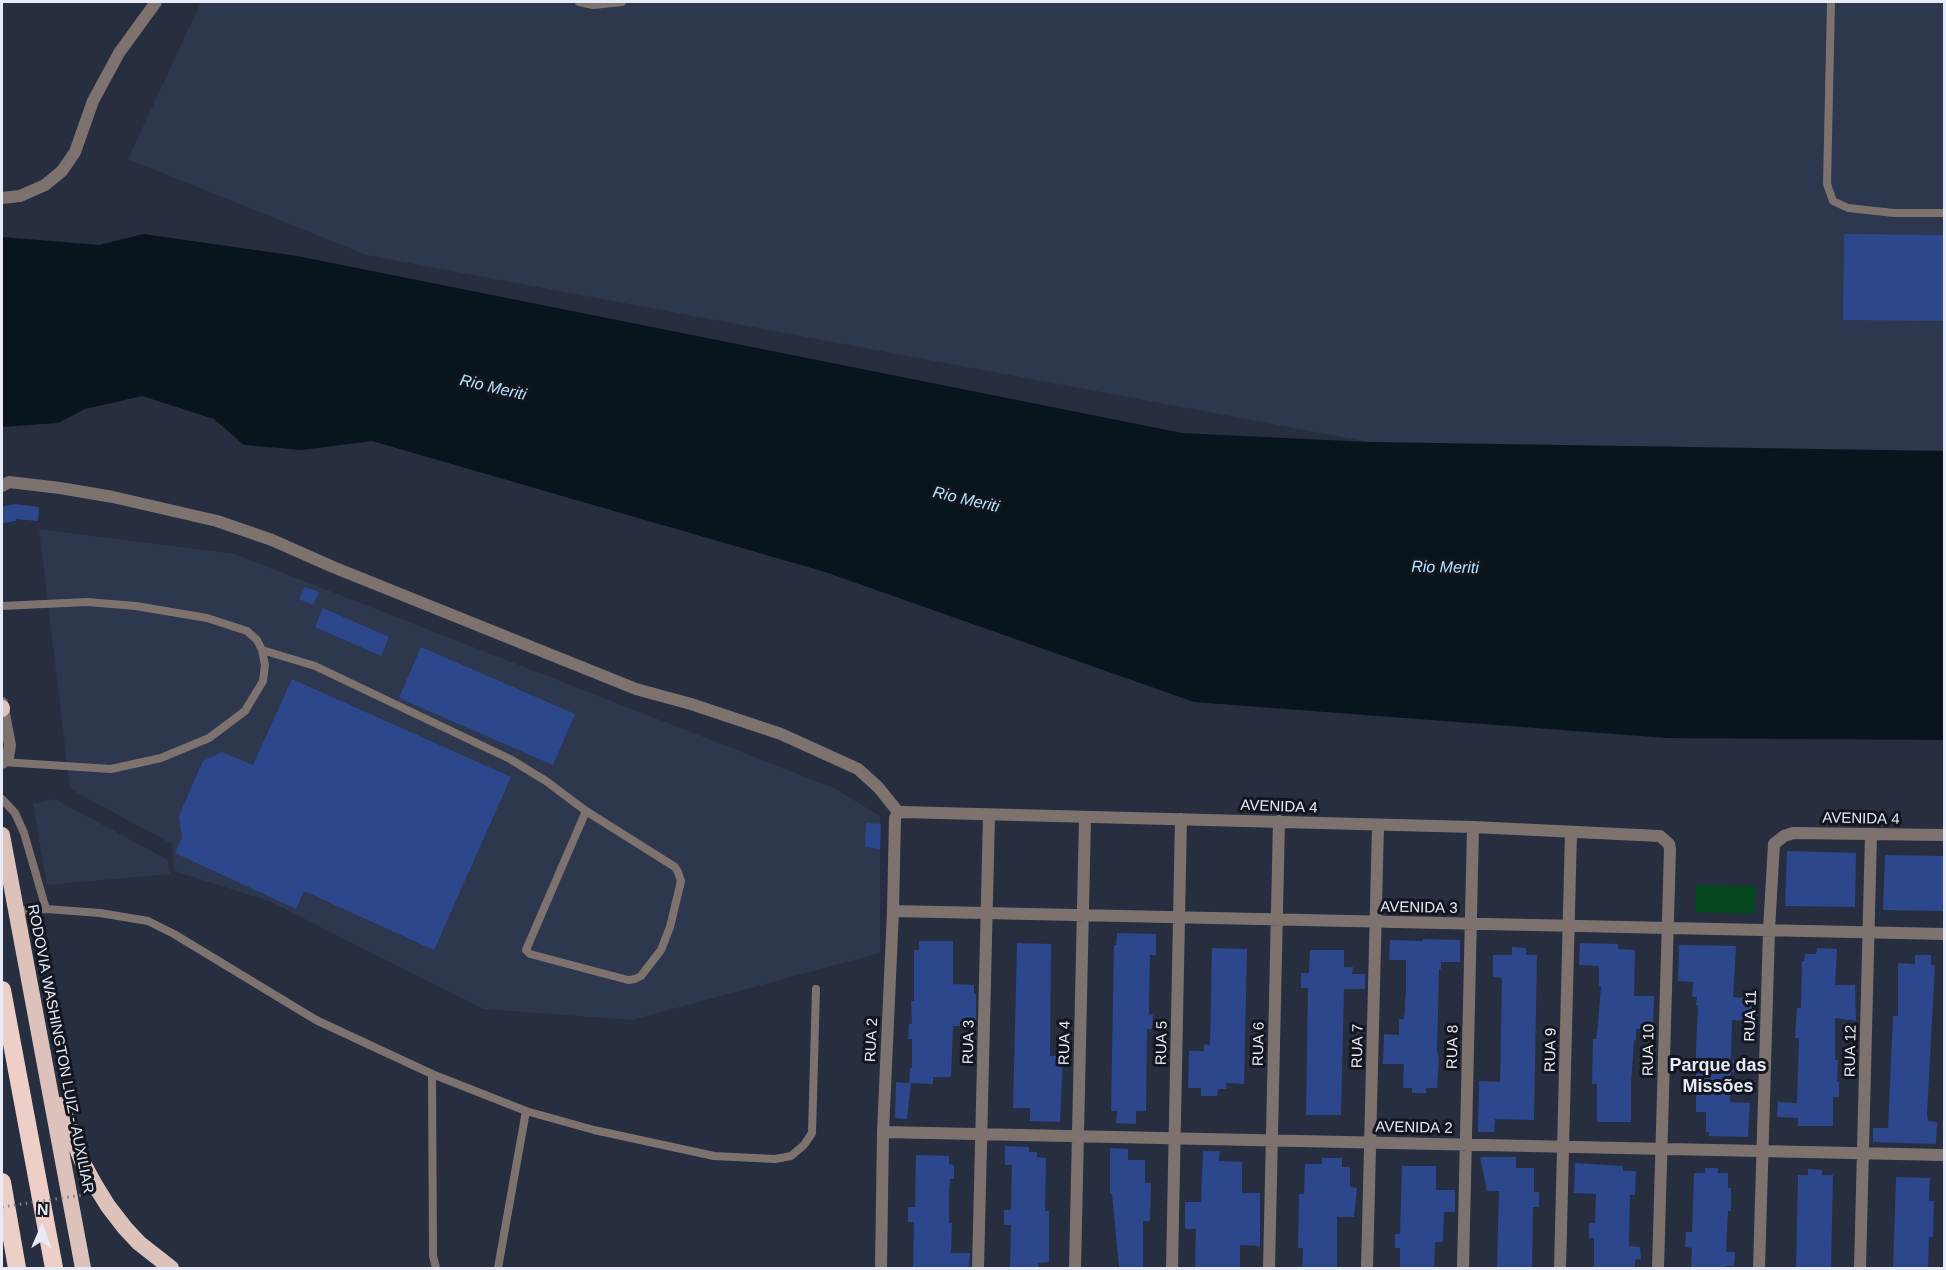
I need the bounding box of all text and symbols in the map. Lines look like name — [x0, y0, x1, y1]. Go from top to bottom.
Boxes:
water label: Rio Meriti — [458, 371, 528, 405]
water label: Rio Meriti — [931, 483, 1001, 517]
water label: Rio Meriti — [1411, 558, 1479, 578]
street label: AVENIDA 4 — [1240, 797, 1318, 817]
street label: AVENIDA 4 — [1822, 809, 1900, 829]
street label: AVENIDA 3 — [1380, 898, 1458, 918]
street label: RODOVIA WASHINGTON LUIZ - AUXILIAR — [23, 903, 97, 1195]
street label: RUA 11 — [1741, 990, 1761, 1042]
street label: RUA 2 — [862, 1017, 882, 1063]
street label: RUA 3 — [960, 1020, 978, 1064]
street label: RUA 4 — [1056, 1021, 1074, 1065]
street label: RUA 5 — [1153, 1021, 1171, 1065]
street label: RUA 6 — [1250, 1022, 1268, 1066]
street label: RUA 7 — [1349, 1024, 1367, 1068]
street label: RUA 10 — [1640, 1024, 1658, 1076]
street label: RUA 8 — [1444, 1025, 1462, 1069]
street label: RUA 12 — [1842, 1025, 1860, 1077]
street label: RUA 9 — [1542, 1028, 1560, 1072]
district label: Parque das Missões — [1669, 1055, 1767, 1098]
street label: AVENIDA 2 — [1375, 1118, 1453, 1138]
north arrow — [12, 1198, 72, 1258]
text: N — [37, 1201, 49, 1218]

